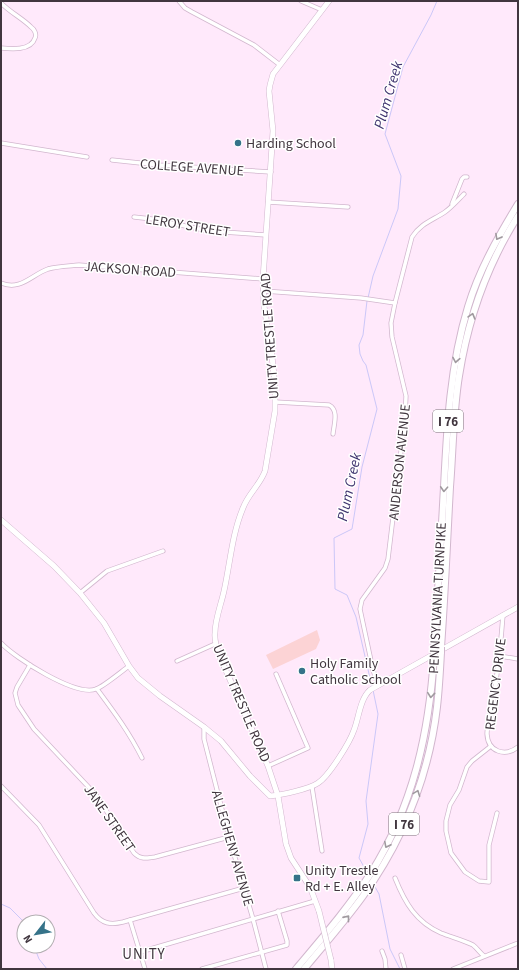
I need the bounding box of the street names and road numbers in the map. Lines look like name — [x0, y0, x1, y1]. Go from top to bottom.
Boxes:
street label: COLLEGE AVENUE — [139, 154, 245, 182]
street label: LEROY STREET — [144, 209, 232, 243]
street label: JACKSON ROAD — [83, 257, 177, 283]
street label: UNITY TRESTLE ROAD — [256, 272, 284, 400]
street label: ANDERSON AVENUE — [384, 403, 416, 521]
road number: I 76 — [433, 410, 463, 432]
street label: PENNSYLVANIA TURNPIKE — [424, 522, 452, 674]
street label: REGENCY DRIVE — [480, 637, 512, 731]
street label: UNITY TRESTLE ROAD — [207, 641, 275, 765]
street label: JANE STREET — [78, 781, 140, 857]
street label: ALLEGHENY AVENUE — [206, 788, 258, 909]
road number: I 76 — [389, 813, 419, 835]

